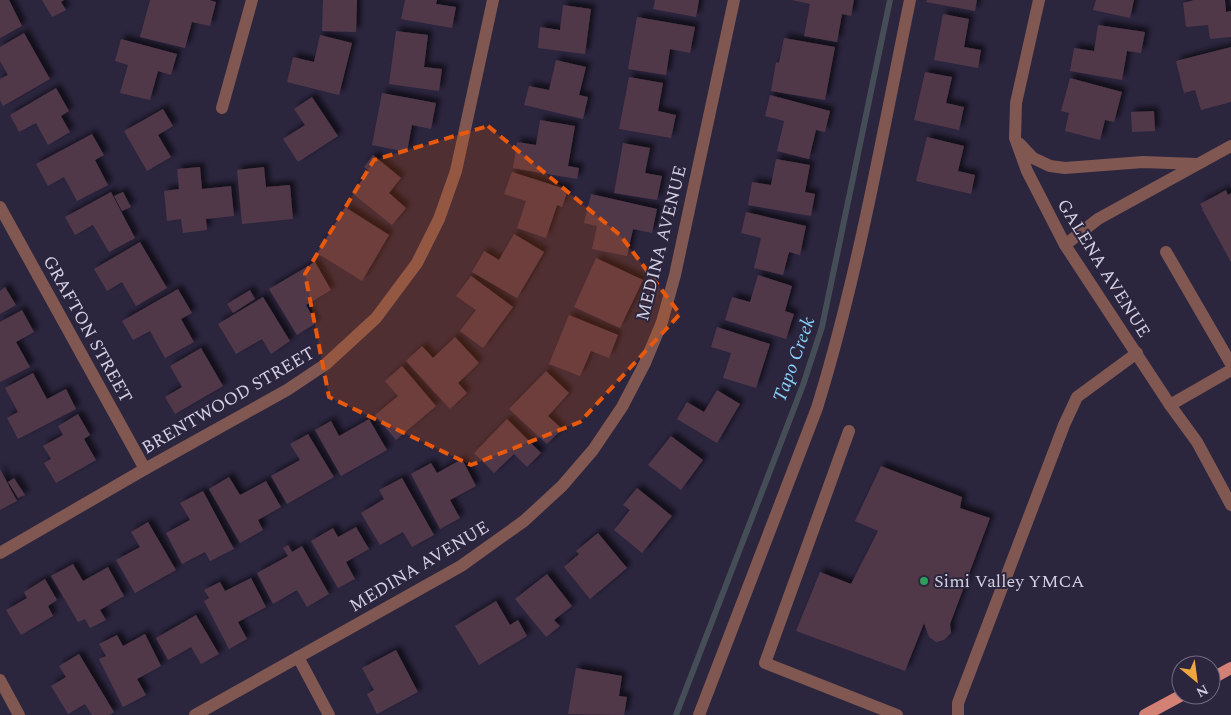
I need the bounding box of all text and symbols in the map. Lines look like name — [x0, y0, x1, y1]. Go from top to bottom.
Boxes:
street label: MEDINA AVENUE — [629, 163, 694, 324]
street label: GALENA AVENUE — [1050, 194, 1157, 343]
street label: GRAFTON STREET — [36, 251, 139, 408]
water label: Tapo Creek — [766, 313, 823, 406]
street label: BRENTWOOD STREET — [137, 340, 320, 461]
street label: MEDINA AVENUE — [344, 514, 494, 619]
place label: Simi Valley YMCA — [934, 568, 1085, 595]
marker: Simi Valley YMCA — [918, 575, 930, 587]
north arrow — [1171, 655, 1221, 705]
text: N — [1192, 679, 1212, 703]

